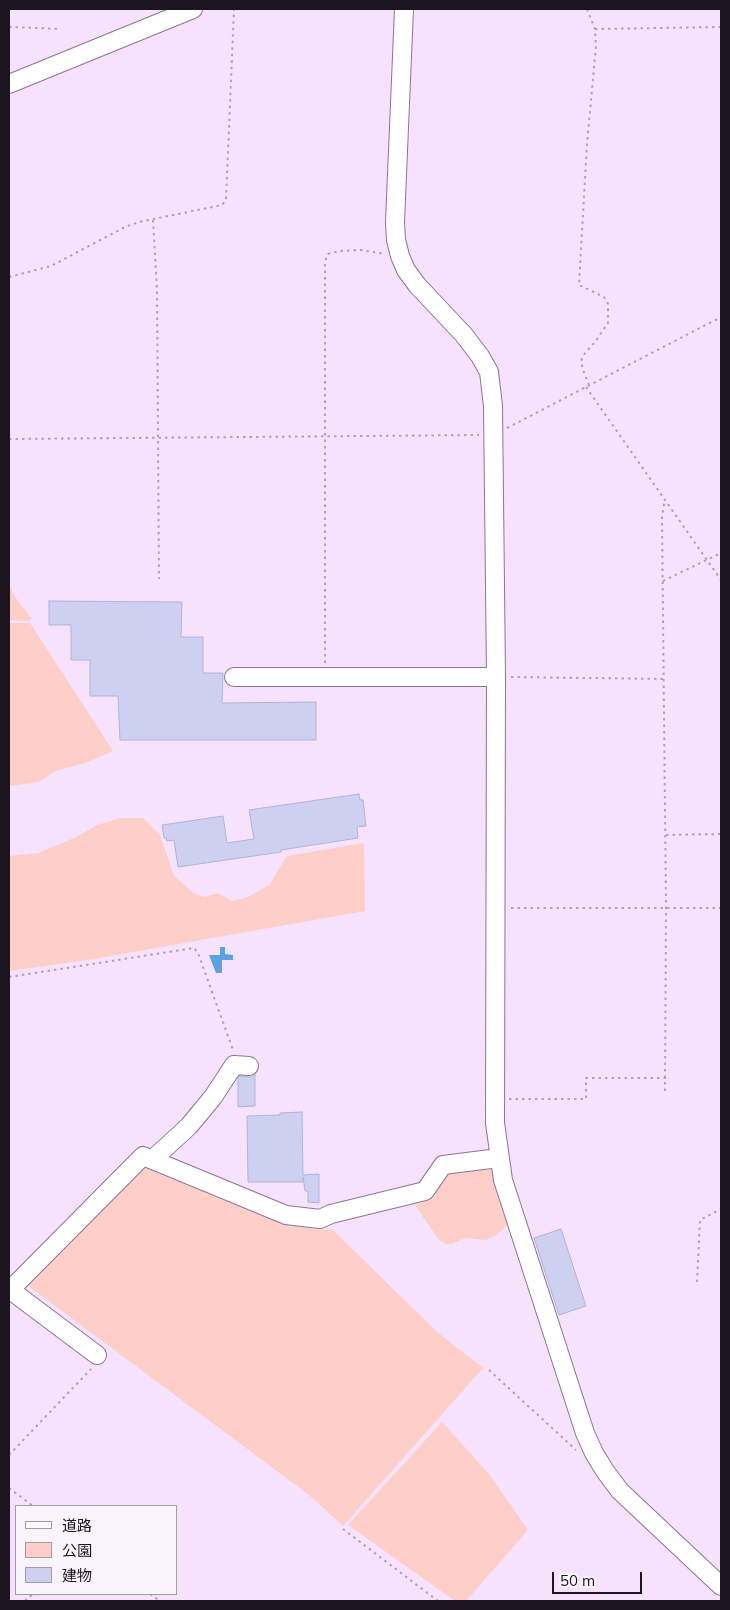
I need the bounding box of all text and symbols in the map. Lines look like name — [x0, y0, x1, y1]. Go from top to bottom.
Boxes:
legend — [15, 1505, 178, 1595]
text: 道路 — [62, 1516, 92, 1535]
text: 公園 — [62, 1541, 92, 1560]
scale bar — [555, 1562, 645, 1594]
text: 建物 — [62, 1566, 92, 1585]
text: 50 m — [560, 1571, 595, 1590]

